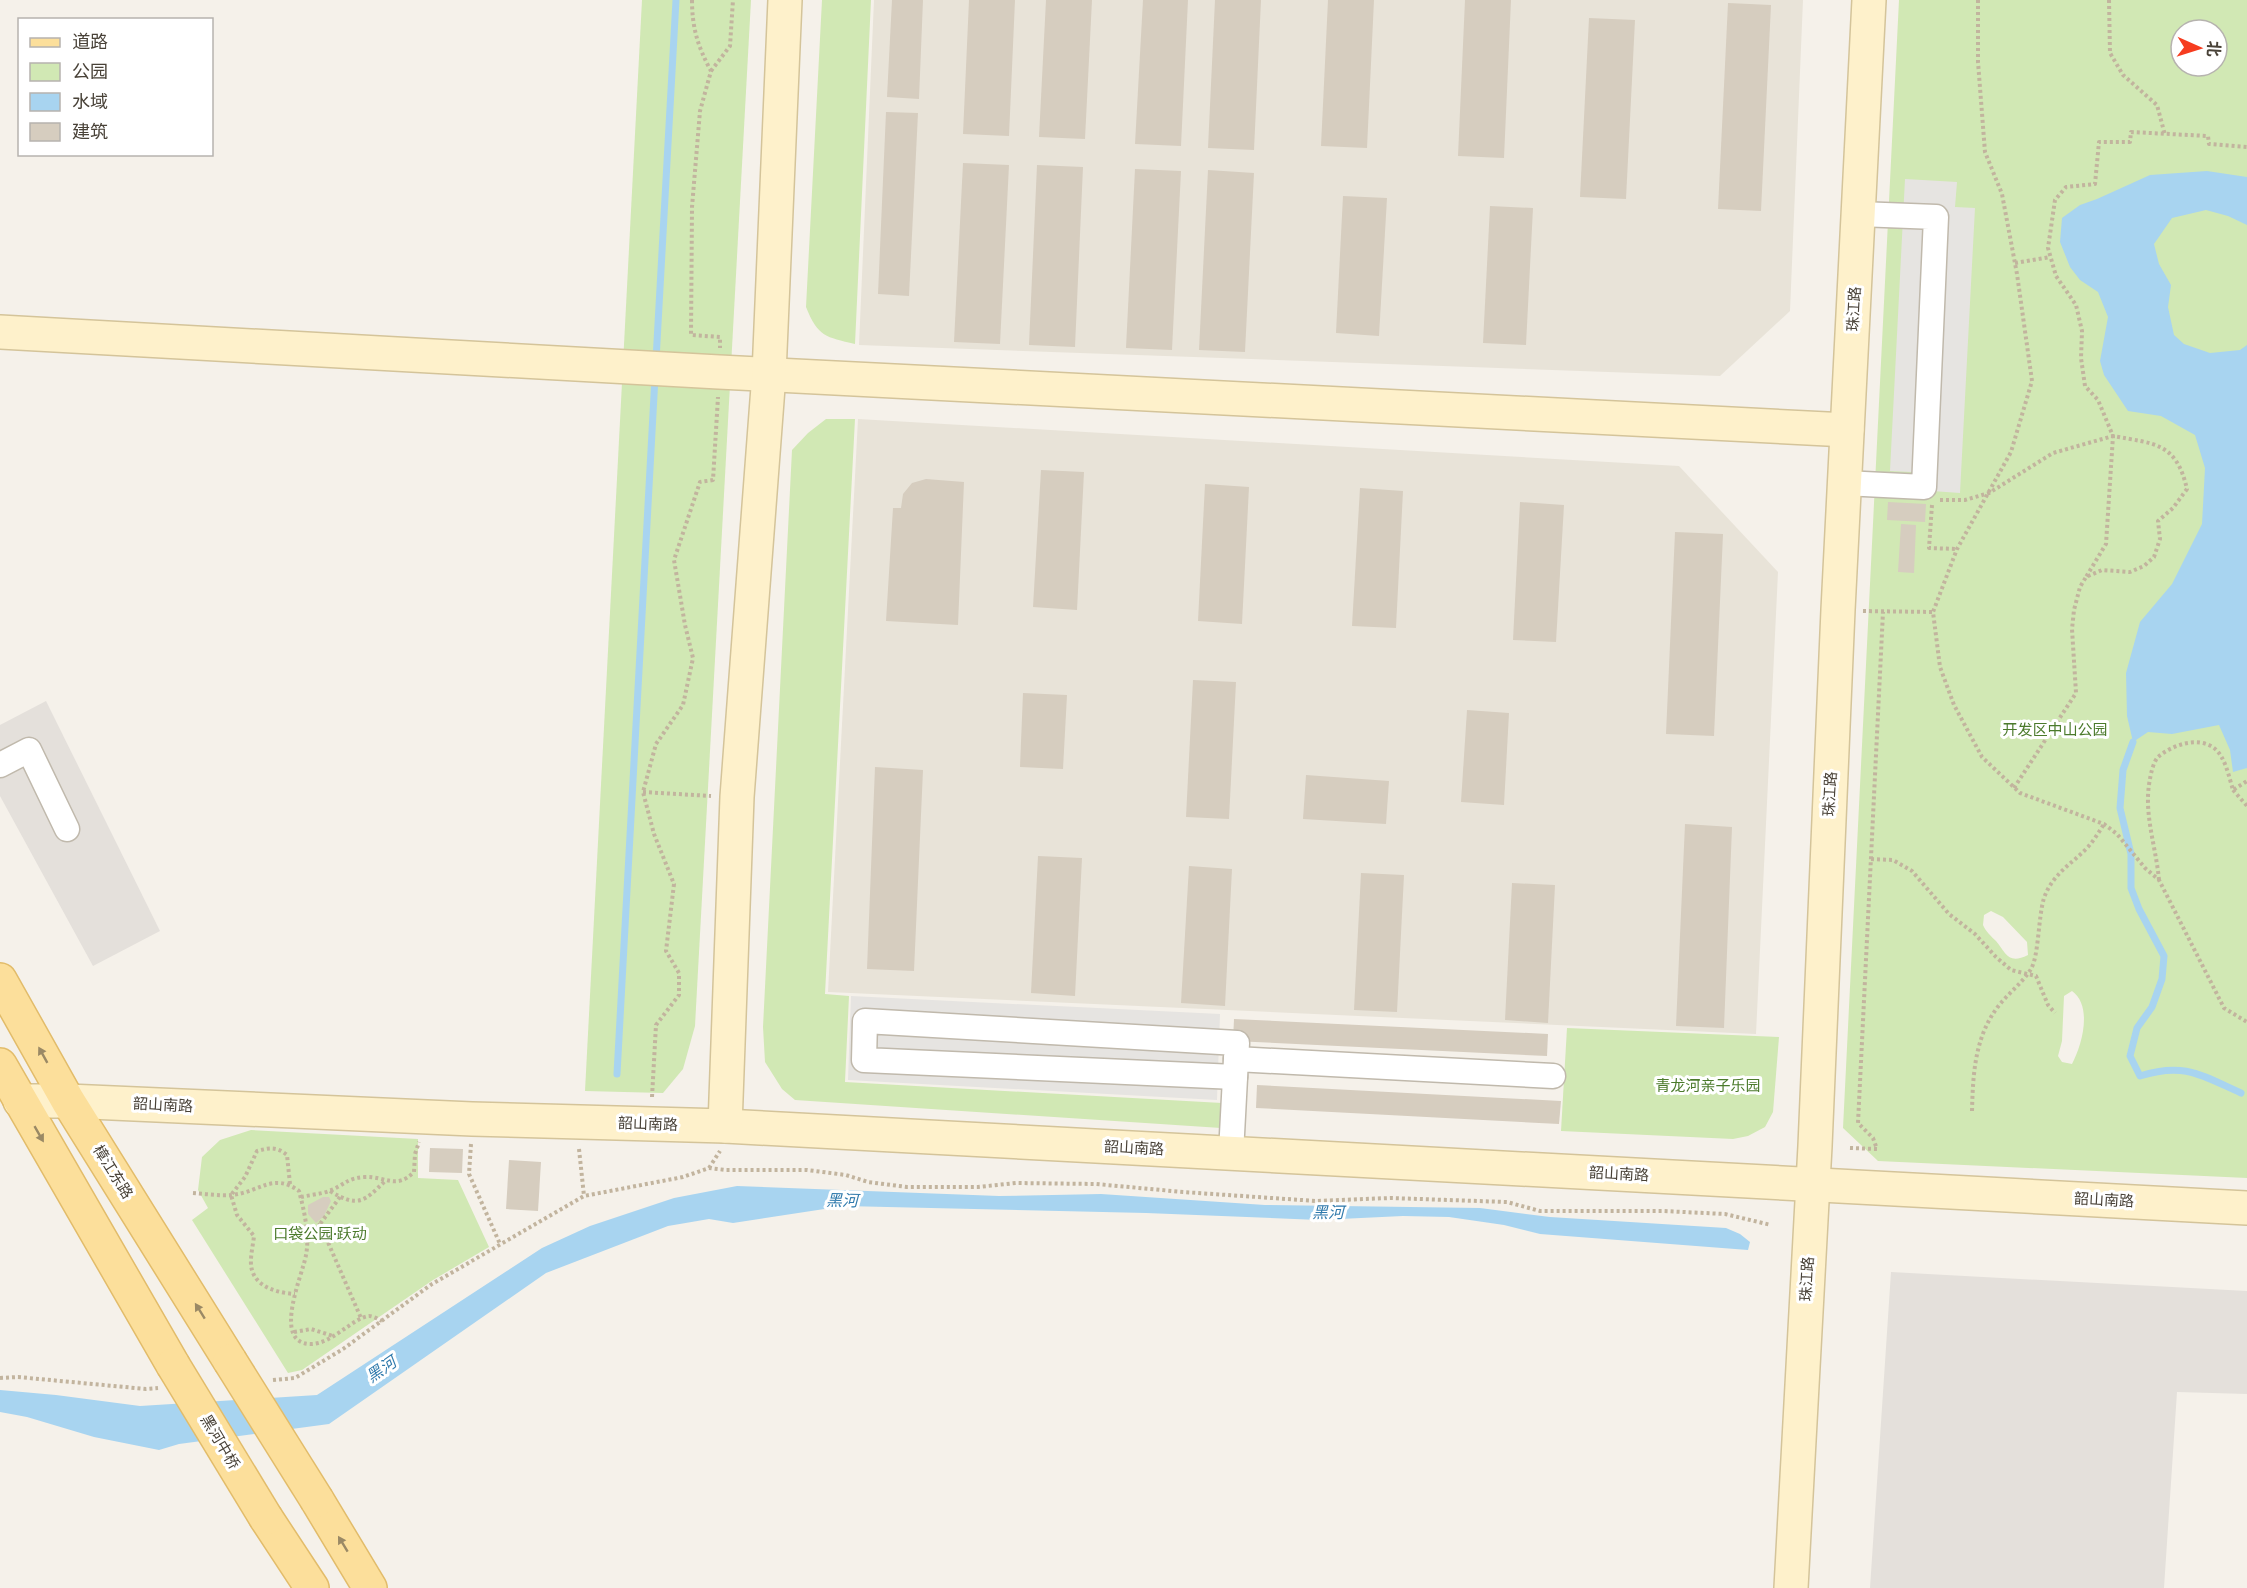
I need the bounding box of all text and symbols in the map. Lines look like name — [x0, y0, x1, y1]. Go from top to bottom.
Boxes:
legend — [18, 18, 213, 156]
north arrow — [2169, 18, 2229, 78]
text: 道路 — [72, 30, 108, 52]
text: 北 — [2205, 40, 2224, 57]
text: 公园 — [72, 60, 108, 82]
text: 水域 — [72, 90, 108, 112]
text: 建筑 — [72, 120, 108, 142]
street label: 珠江路 — [1843, 286, 1863, 332]
park label: 开发区中山公园 — [2002, 720, 2108, 738]
street label: 珠江路 — [1819, 771, 1839, 817]
one-way arrow — [38, 1047, 48, 1064]
park label: 青龙河亲子乐园 — [1655, 1076, 1761, 1094]
street label: 韶山南路 — [133, 1093, 193, 1115]
street label: 韶山南路 — [618, 1113, 678, 1133]
one-way arrow — [34, 1126, 44, 1143]
street label: 韶山南路 — [1104, 1136, 1164, 1158]
street label: 樟江东路 — [90, 1141, 137, 1202]
street label: 韶山南路 — [1589, 1162, 1649, 1184]
street label: 韶山南路 — [2074, 1188, 2134, 1210]
water label: 黑河 — [826, 1190, 861, 1209]
water label: 黑河 — [1312, 1202, 1347, 1221]
park label: 口袋公园·跃动 — [273, 1224, 367, 1242]
street label: 珠江路 — [1796, 1256, 1816, 1302]
one-way arrow — [194, 1303, 205, 1319]
water label: 黑河 — [362, 1350, 402, 1386]
street label: 黑河中桥 — [198, 1411, 244, 1472]
one-way arrow — [338, 1536, 349, 1552]

